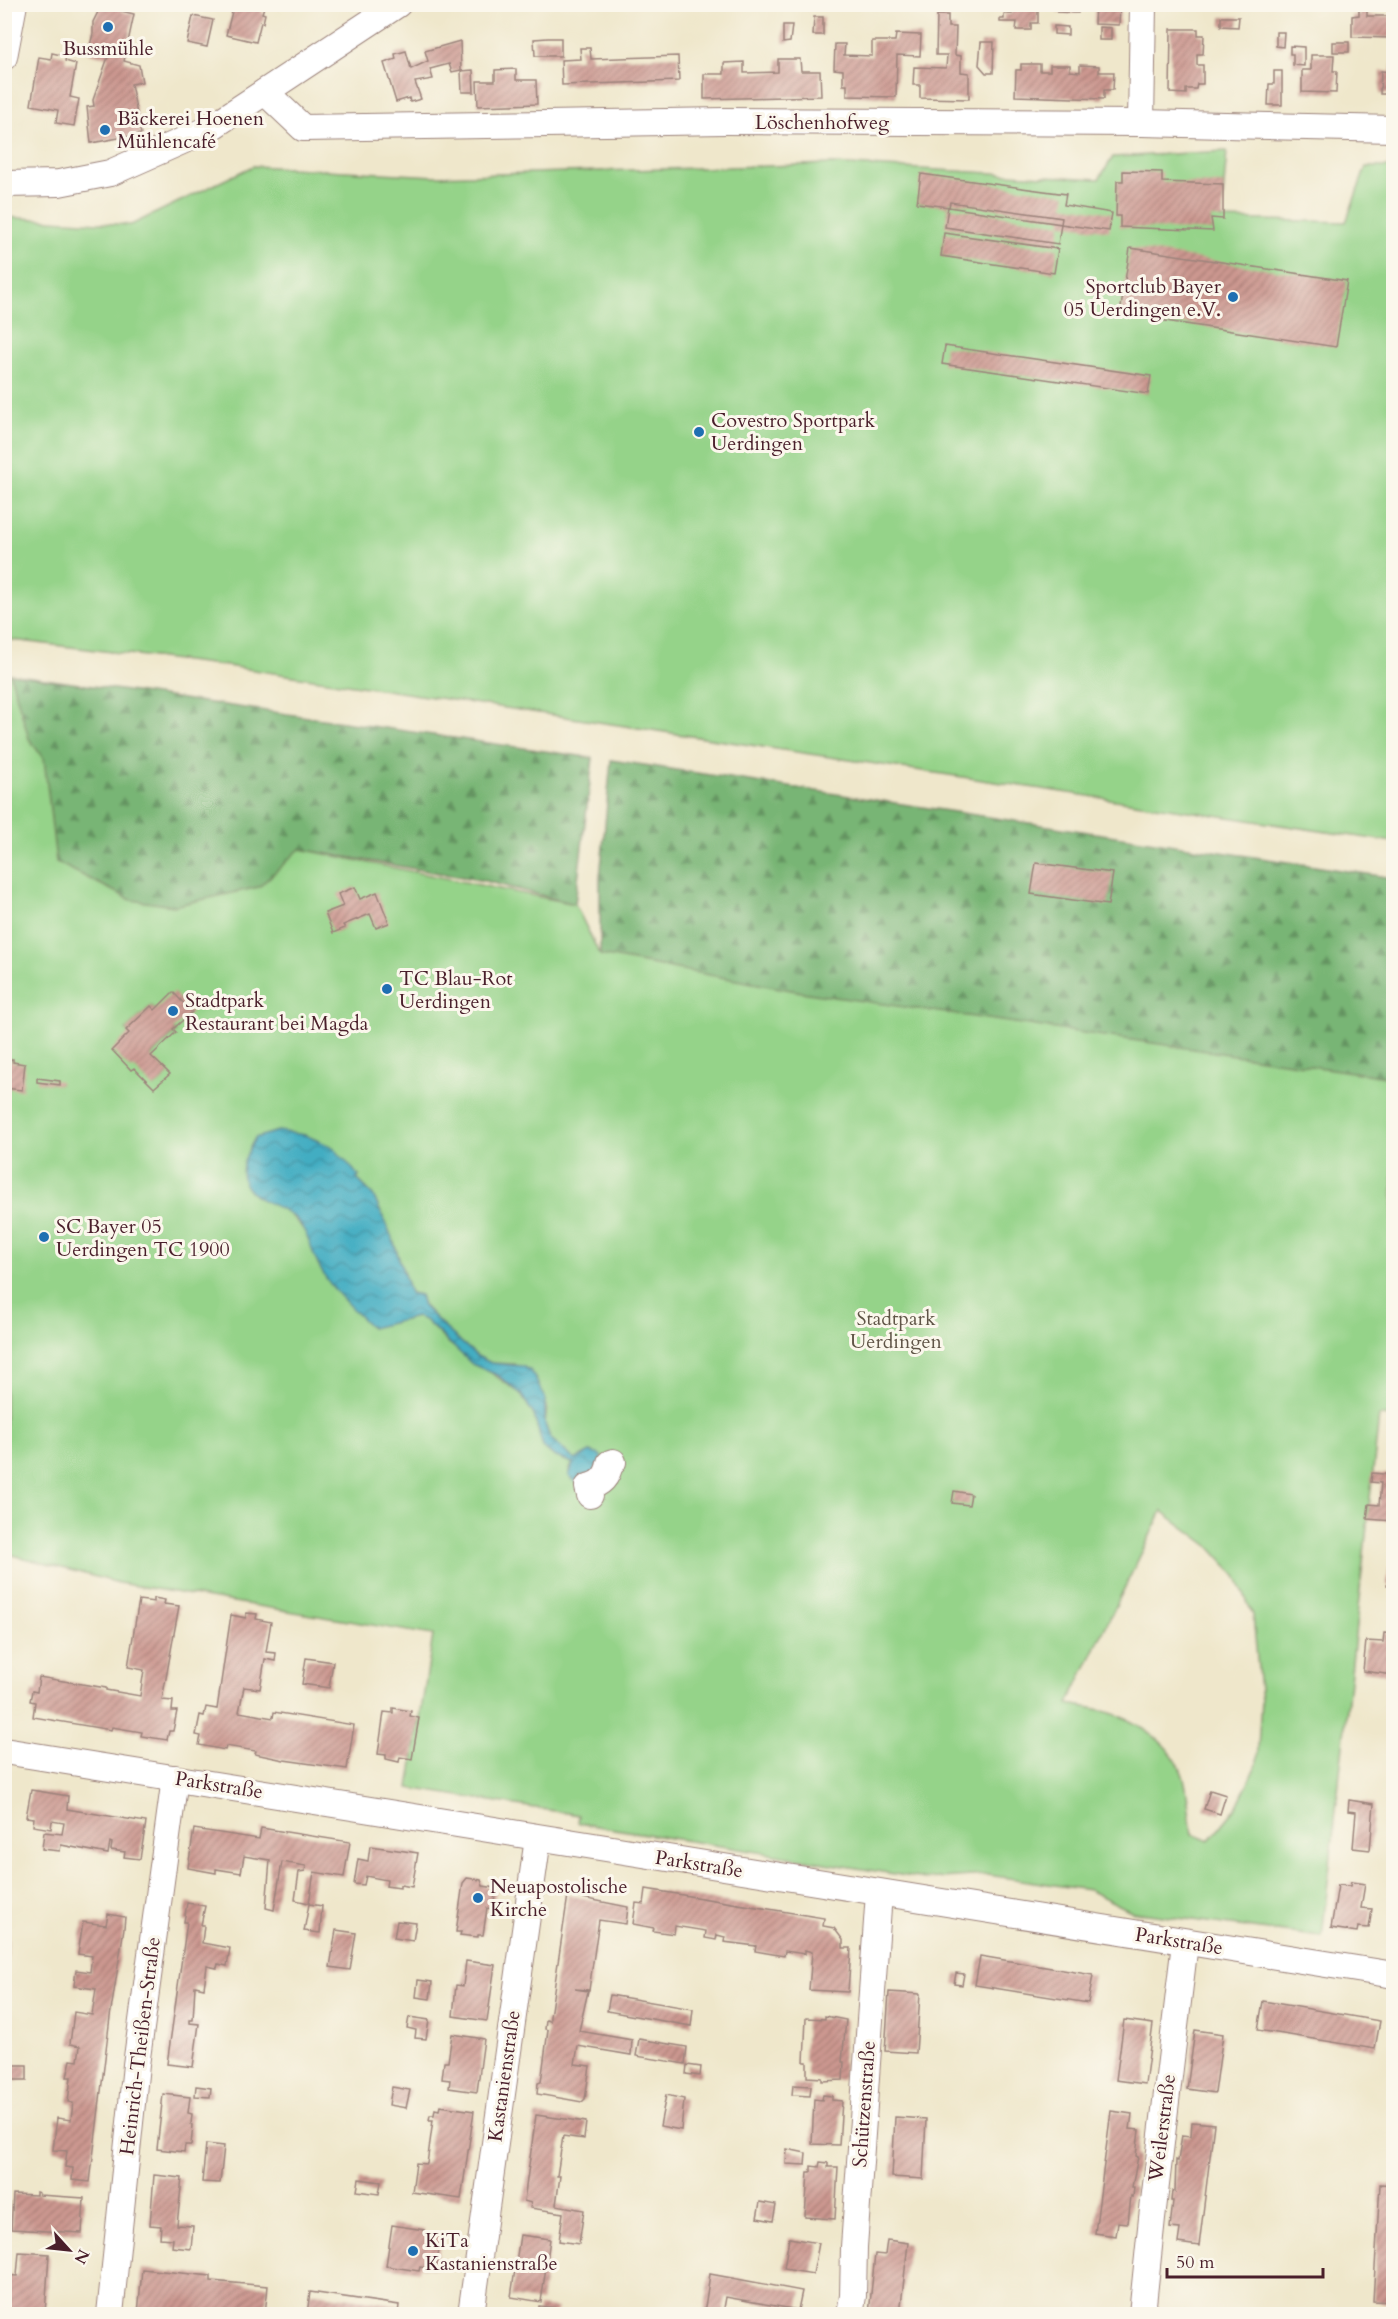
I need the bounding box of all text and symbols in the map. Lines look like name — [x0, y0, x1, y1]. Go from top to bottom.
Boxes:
marker: Bussmühle — [101, 20, 115, 34]
place label: Bussmühle — [63, 35, 153, 62]
place label: Bäckerei Hoenen Mühlencafé — [117, 105, 265, 155]
street label: Löschenhofweg — [755, 109, 890, 136]
marker: Bäckerei Hoenen Mühlencafé — [98, 123, 112, 137]
place label: Sportclub Bayer 05 Uerdingen e.V. — [1064, 273, 1222, 323]
marker: Sportclub Bayer 05 Uerdingen e.V. — [1226, 290, 1240, 304]
place label: Covestro Sportpark Uerdingen — [711, 407, 875, 457]
marker: Covestro Sportpark Uerdingen — [692, 425, 706, 439]
place label: TC Blau-Rot Uerdingen — [399, 965, 513, 1015]
marker: TC Blau-Rot Uerdingen — [380, 982, 394, 996]
place label: Stadtpark Restaurant bei Magda — [185, 987, 369, 1037]
marker: Stadtpark Restaurant bei Magda — [166, 1004, 180, 1018]
place label: SC Bayer 05 Uerdingen TC 1900 — [56, 1213, 230, 1263]
marker: SC Bayer 05 Uerdingen TC 1900 — [37, 1230, 51, 1244]
park label: Stadtpark Uerdingen — [850, 1305, 943, 1355]
street label: Parkstraße — [173, 1765, 265, 1805]
street label: Parkstraße — [653, 1844, 745, 1884]
place label: Neuapostolische Kirche — [490, 1873, 628, 1923]
marker: Neuapostolische Kirche — [471, 1891, 485, 1905]
street label: Parkstraße — [1133, 1921, 1225, 1961]
street label: Heinrich-Theißen-Straße — [113, 1935, 167, 2157]
street label: Kastanienstraße — [481, 2008, 527, 2144]
street label: Schützenstraße — [846, 2040, 882, 2168]
street label: Weilerstraße — [1142, 2073, 1182, 2184]
north arrow — [39, 2220, 99, 2280]
place label: KiTa Kastanienstraße — [425, 2227, 558, 2277]
scale bar — [1167, 2241, 1323, 2279]
marker: KiTa Kastanienstraße — [406, 2244, 420, 2258]
text: N — [68, 2245, 94, 2268]
text: 50 m — [1176, 2250, 1215, 2275]

